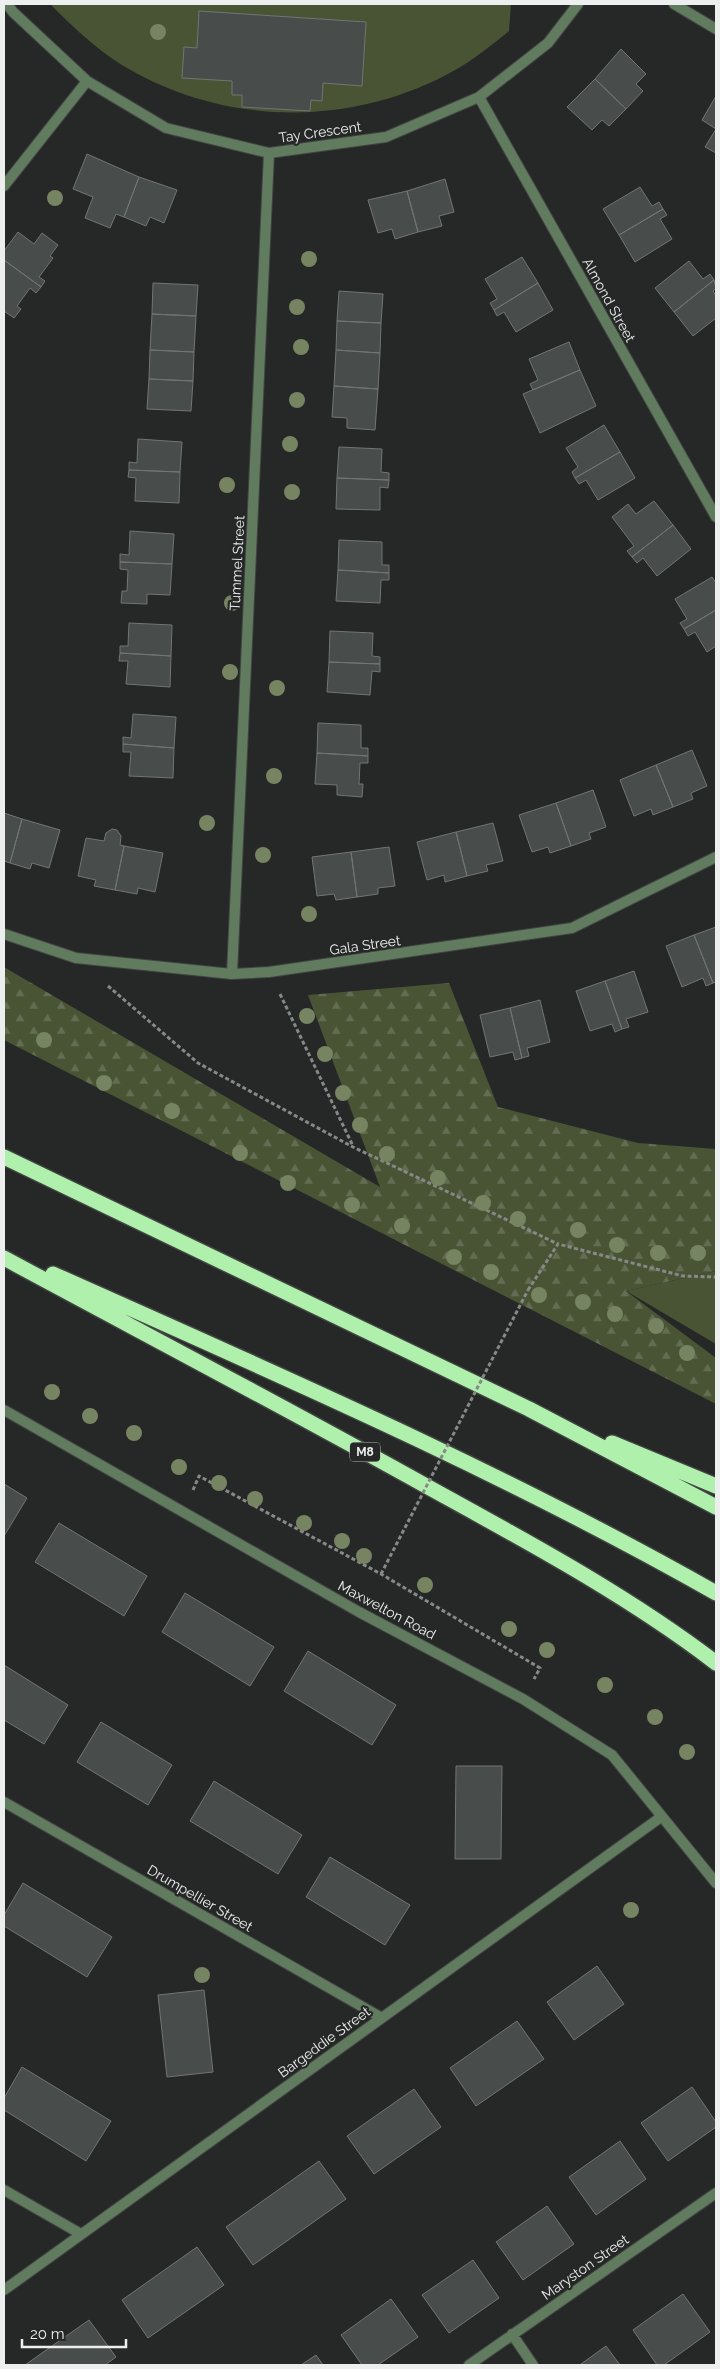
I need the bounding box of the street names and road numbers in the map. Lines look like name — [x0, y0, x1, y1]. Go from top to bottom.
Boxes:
street label: Tay Crescent — [278, 118, 363, 146]
street label: Almond Street — [579, 255, 639, 345]
street label: Tummel Street — [227, 515, 248, 611]
street label: Gala Street — [328, 932, 402, 958]
road number: M8 — [350, 1442, 380, 1461]
street label: Maxwelton Road — [335, 1578, 439, 1642]
street label: Drumpellier Street — [145, 1861, 256, 1935]
street label: Bargeddie Street — [275, 2003, 373, 2081]
street label: Maryston Street — [538, 2231, 632, 2303]

